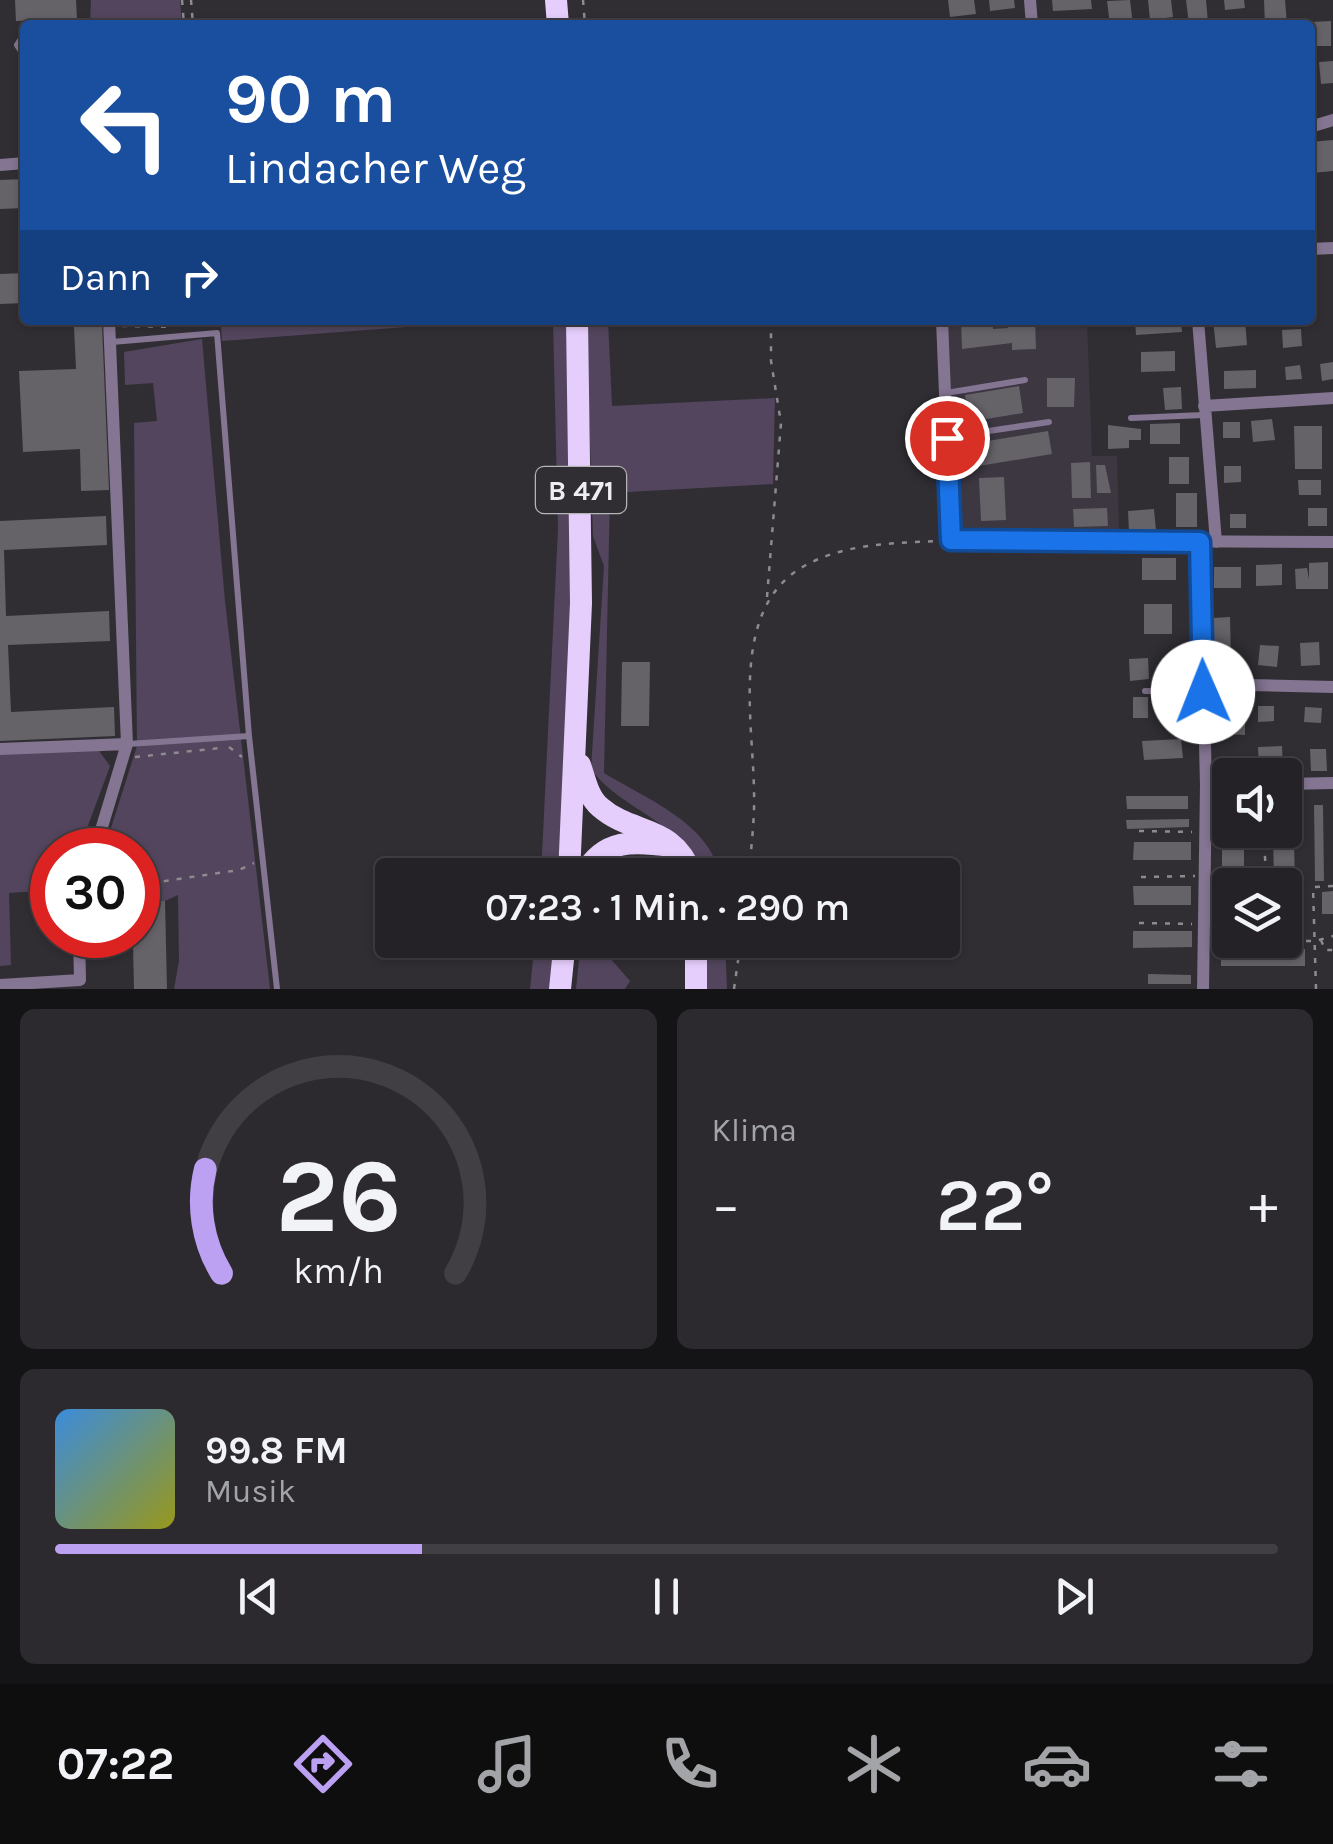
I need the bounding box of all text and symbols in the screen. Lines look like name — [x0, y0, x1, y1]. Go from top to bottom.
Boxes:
text: 90 m — [225, 58, 396, 140]
icon: left — [60, 60, 190, 190]
text: Lindacher Weg — [225, 142, 526, 194]
icon: right — [172, 250, 227, 305]
text: Dann — [60, 255, 152, 300]
pin — [905, 396, 990, 481]
icon: arrive — [920, 411, 975, 466]
road number: B 471 — [536, 467, 626, 513]
position arrow — [1151, 640, 1255, 744]
map controls — [1212, 758, 1302, 958]
button: sound — [1212, 758, 1302, 848]
speed limit sign: 30 — [30, 828, 160, 958]
button: layers — [1212, 868, 1302, 958]
text: 07:23 · 1 Min. · 290 m — [485, 885, 850, 930]
text: Klima — [712, 1112, 797, 1149]
text: 26 — [275, 1136, 401, 1257]
text: 22° — [936, 1161, 1054, 1249]
text: − — [712, 1173, 740, 1237]
text: + — [1249, 1173, 1278, 1237]
text: km/h — [293, 1250, 384, 1292]
text: 99.8 FM — [205, 1428, 348, 1473]
text: Musik — [205, 1473, 296, 1510]
icon: previous — [231, 1569, 286, 1624]
icon: pause — [639, 1569, 694, 1624]
icon: next — [1047, 1569, 1102, 1624]
icon: directions — [288, 1729, 358, 1799]
icon: music — [472, 1729, 542, 1799]
icon: phone — [655, 1729, 725, 1799]
icon: climate — [839, 1729, 909, 1799]
icon: car — [1022, 1729, 1092, 1799]
icon: filters — [1206, 1729, 1276, 1799]
text: 07:22 — [57, 1738, 174, 1790]

